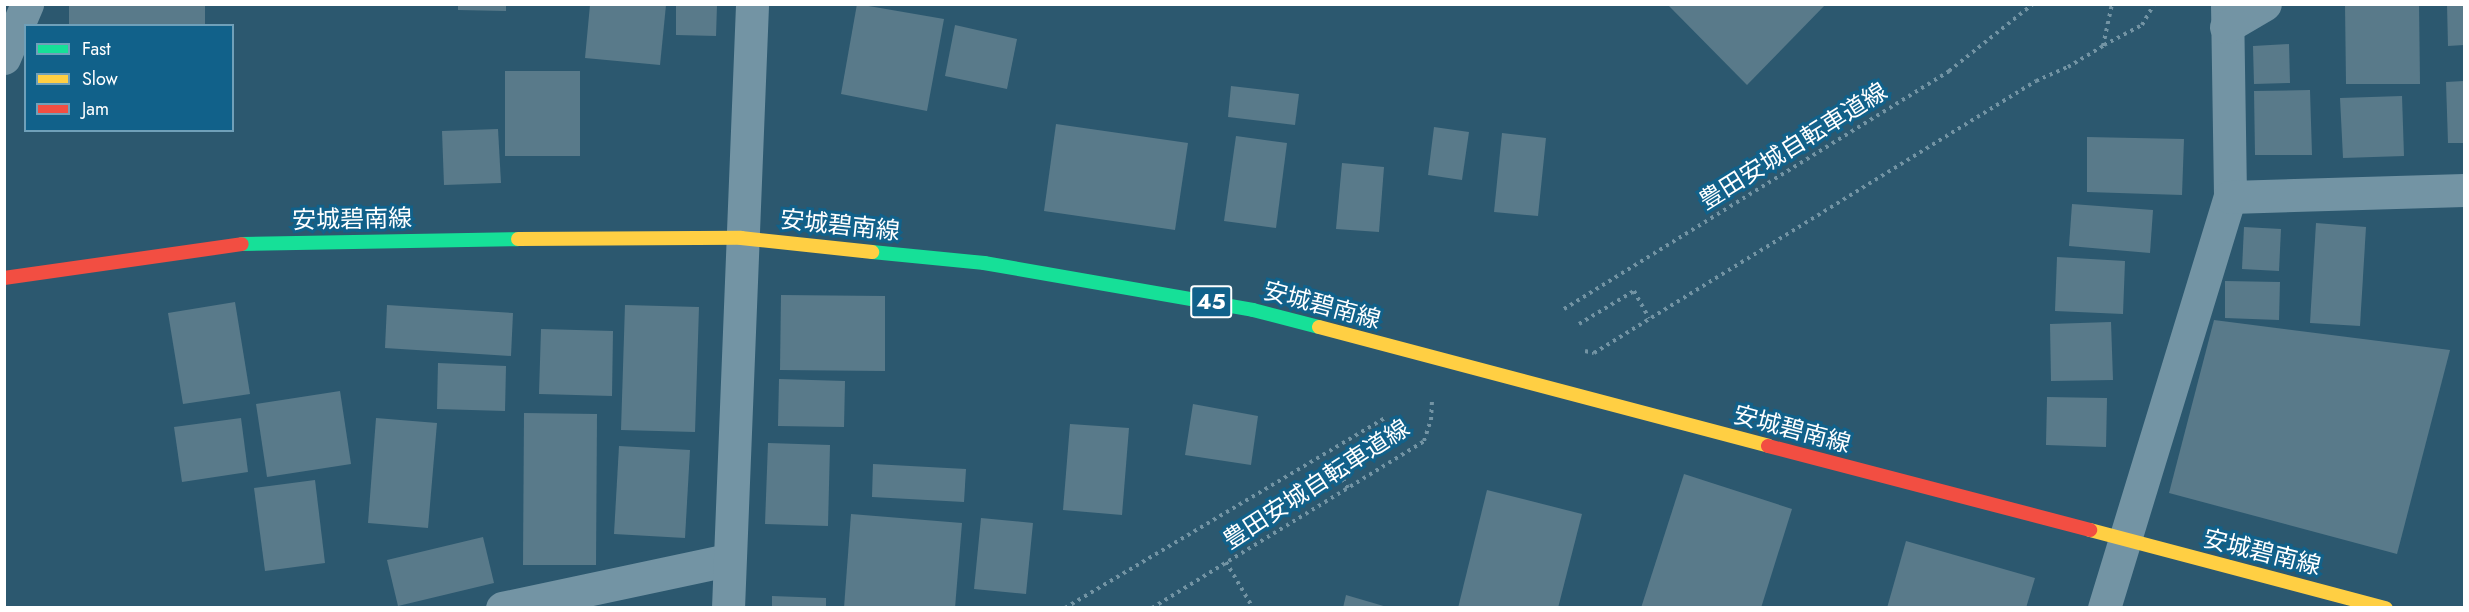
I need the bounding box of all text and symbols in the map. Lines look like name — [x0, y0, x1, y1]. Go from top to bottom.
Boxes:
legend — [24, 24, 234, 132]
text: Fast — [82, 36, 111, 62]
text: Slow — [82, 66, 118, 92]
street label: 豊田安城自転車道線 — [1694, 77, 1892, 215]
text: Jam — [82, 96, 109, 122]
street label: 安城碧南線 — [292, 204, 412, 234]
street label: 安城碧南線 — [779, 204, 901, 246]
street label: 安城碧南線 — [1260, 276, 1384, 334]
road number: 45 — [1190, 283, 1232, 321]
street label: 安城碧南線 — [1730, 400, 1854, 458]
street label: 豊田安城自転車道線 — [1218, 413, 1414, 555]
street label: 安城碧南線 — [2200, 524, 2324, 580]

